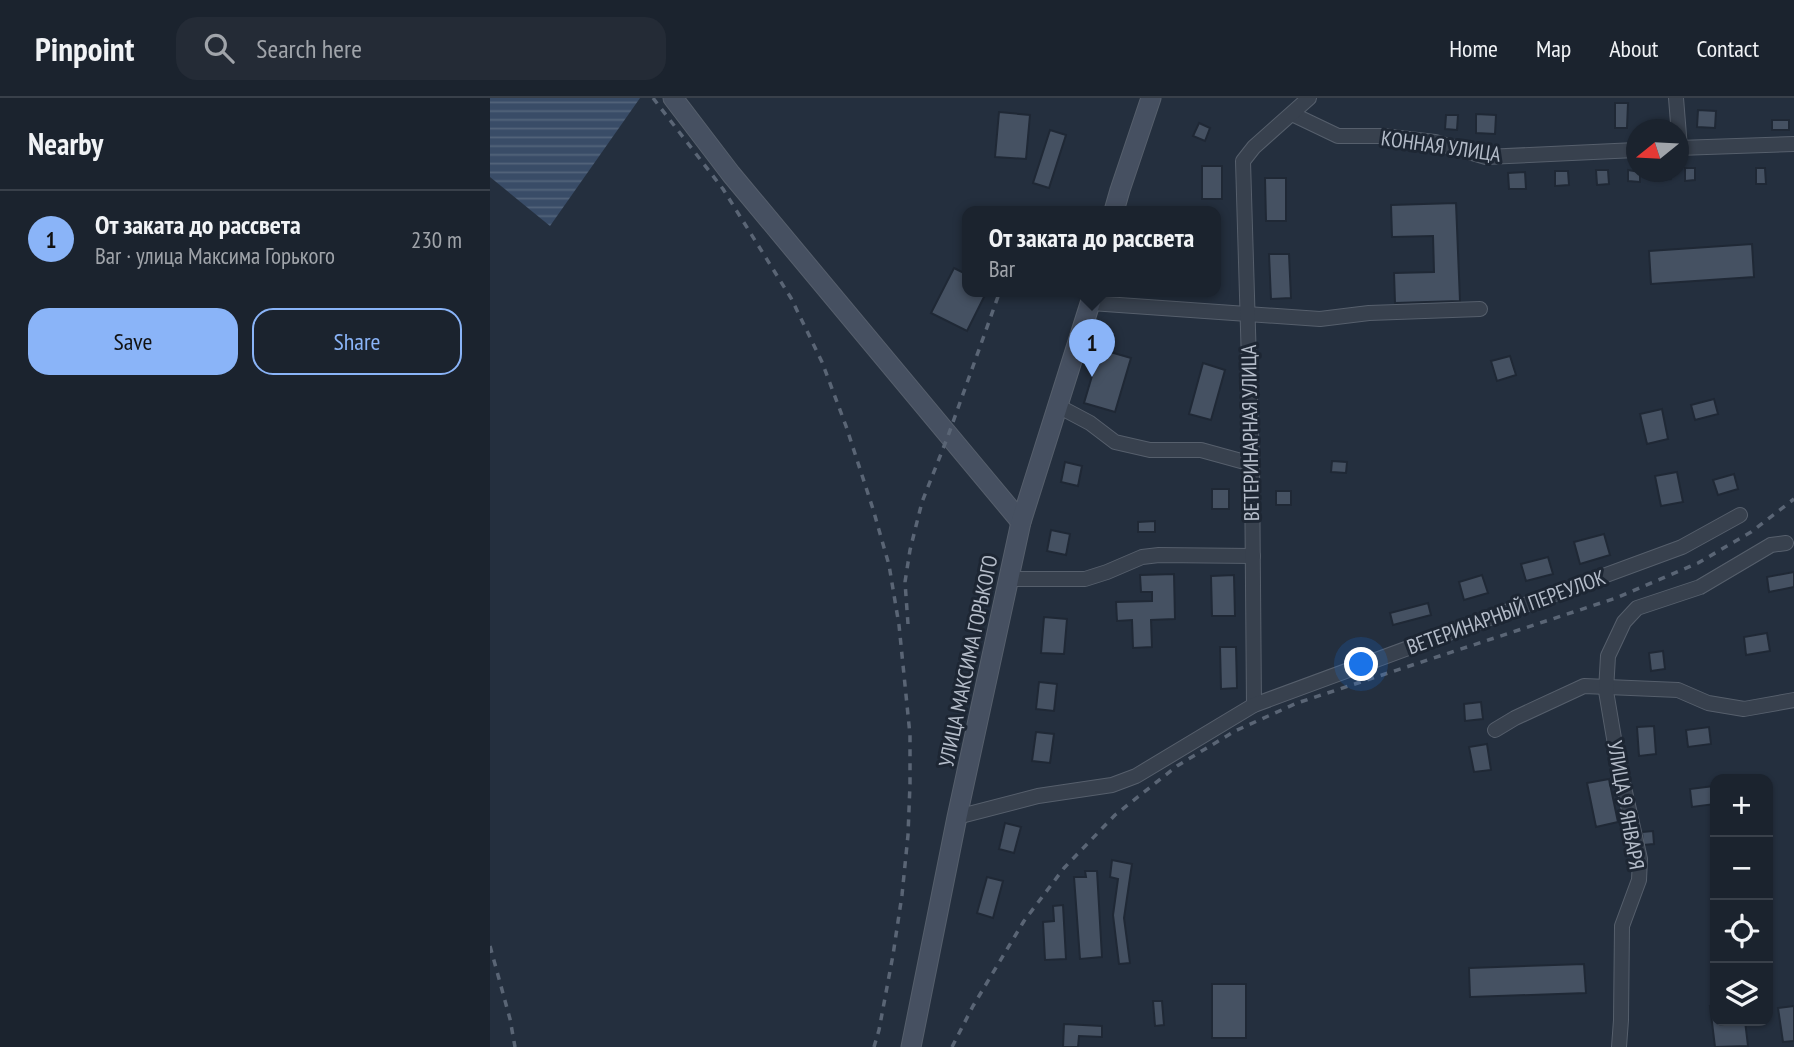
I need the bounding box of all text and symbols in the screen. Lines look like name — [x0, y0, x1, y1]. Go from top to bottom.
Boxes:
search box — [176, 17, 666, 80]
text: Pinpoint — [35, 27, 134, 70]
icon: search — [200, 29, 238, 67]
text: Search here — [256, 32, 362, 65]
text: Home — [1449, 33, 1498, 64]
text: Map — [1536, 33, 1571, 64]
text: About — [1609, 33, 1658, 64]
text: Contact — [1696, 33, 1759, 64]
north arrow — [1626, 119, 1689, 182]
text: Nearby — [28, 124, 103, 163]
street label: КОННАЯ УЛИЦА — [1380, 124, 1503, 168]
popup — [962, 206, 1221, 297]
text: От заката до рассвета — [95, 208, 301, 241]
text: От заката до рассвета — [989, 221, 1194, 254]
text: 1 — [46, 225, 57, 254]
text: 230 m — [411, 225, 462, 254]
text: Bar · улица Максима Горького — [95, 241, 335, 270]
text: Bar — [989, 254, 1015, 283]
button: Save — [28, 308, 238, 375]
button: Share — [252, 308, 462, 375]
pin: 1 — [1069, 319, 1115, 377]
street label: ВЕТЕРИНАРНАЯ УЛИЦА — [1235, 345, 1265, 521]
street label: УЛИЦА МАКСИМА ГОРЬКОГО — [932, 553, 1004, 769]
street label: ВЕТЕРИНАРНЫЙ ПЕРЕУЛОК — [1403, 564, 1609, 660]
your location — [1344, 647, 1378, 681]
street label: УЛИЦА 9 ЯНВАРЯ — [1601, 738, 1651, 872]
map controls — [1710, 774, 1773, 1026]
button: + — [1710, 774, 1773, 837]
button: − — [1710, 837, 1773, 900]
button: locate — [1710, 900, 1773, 963]
button: layers — [1710, 963, 1773, 1026]

